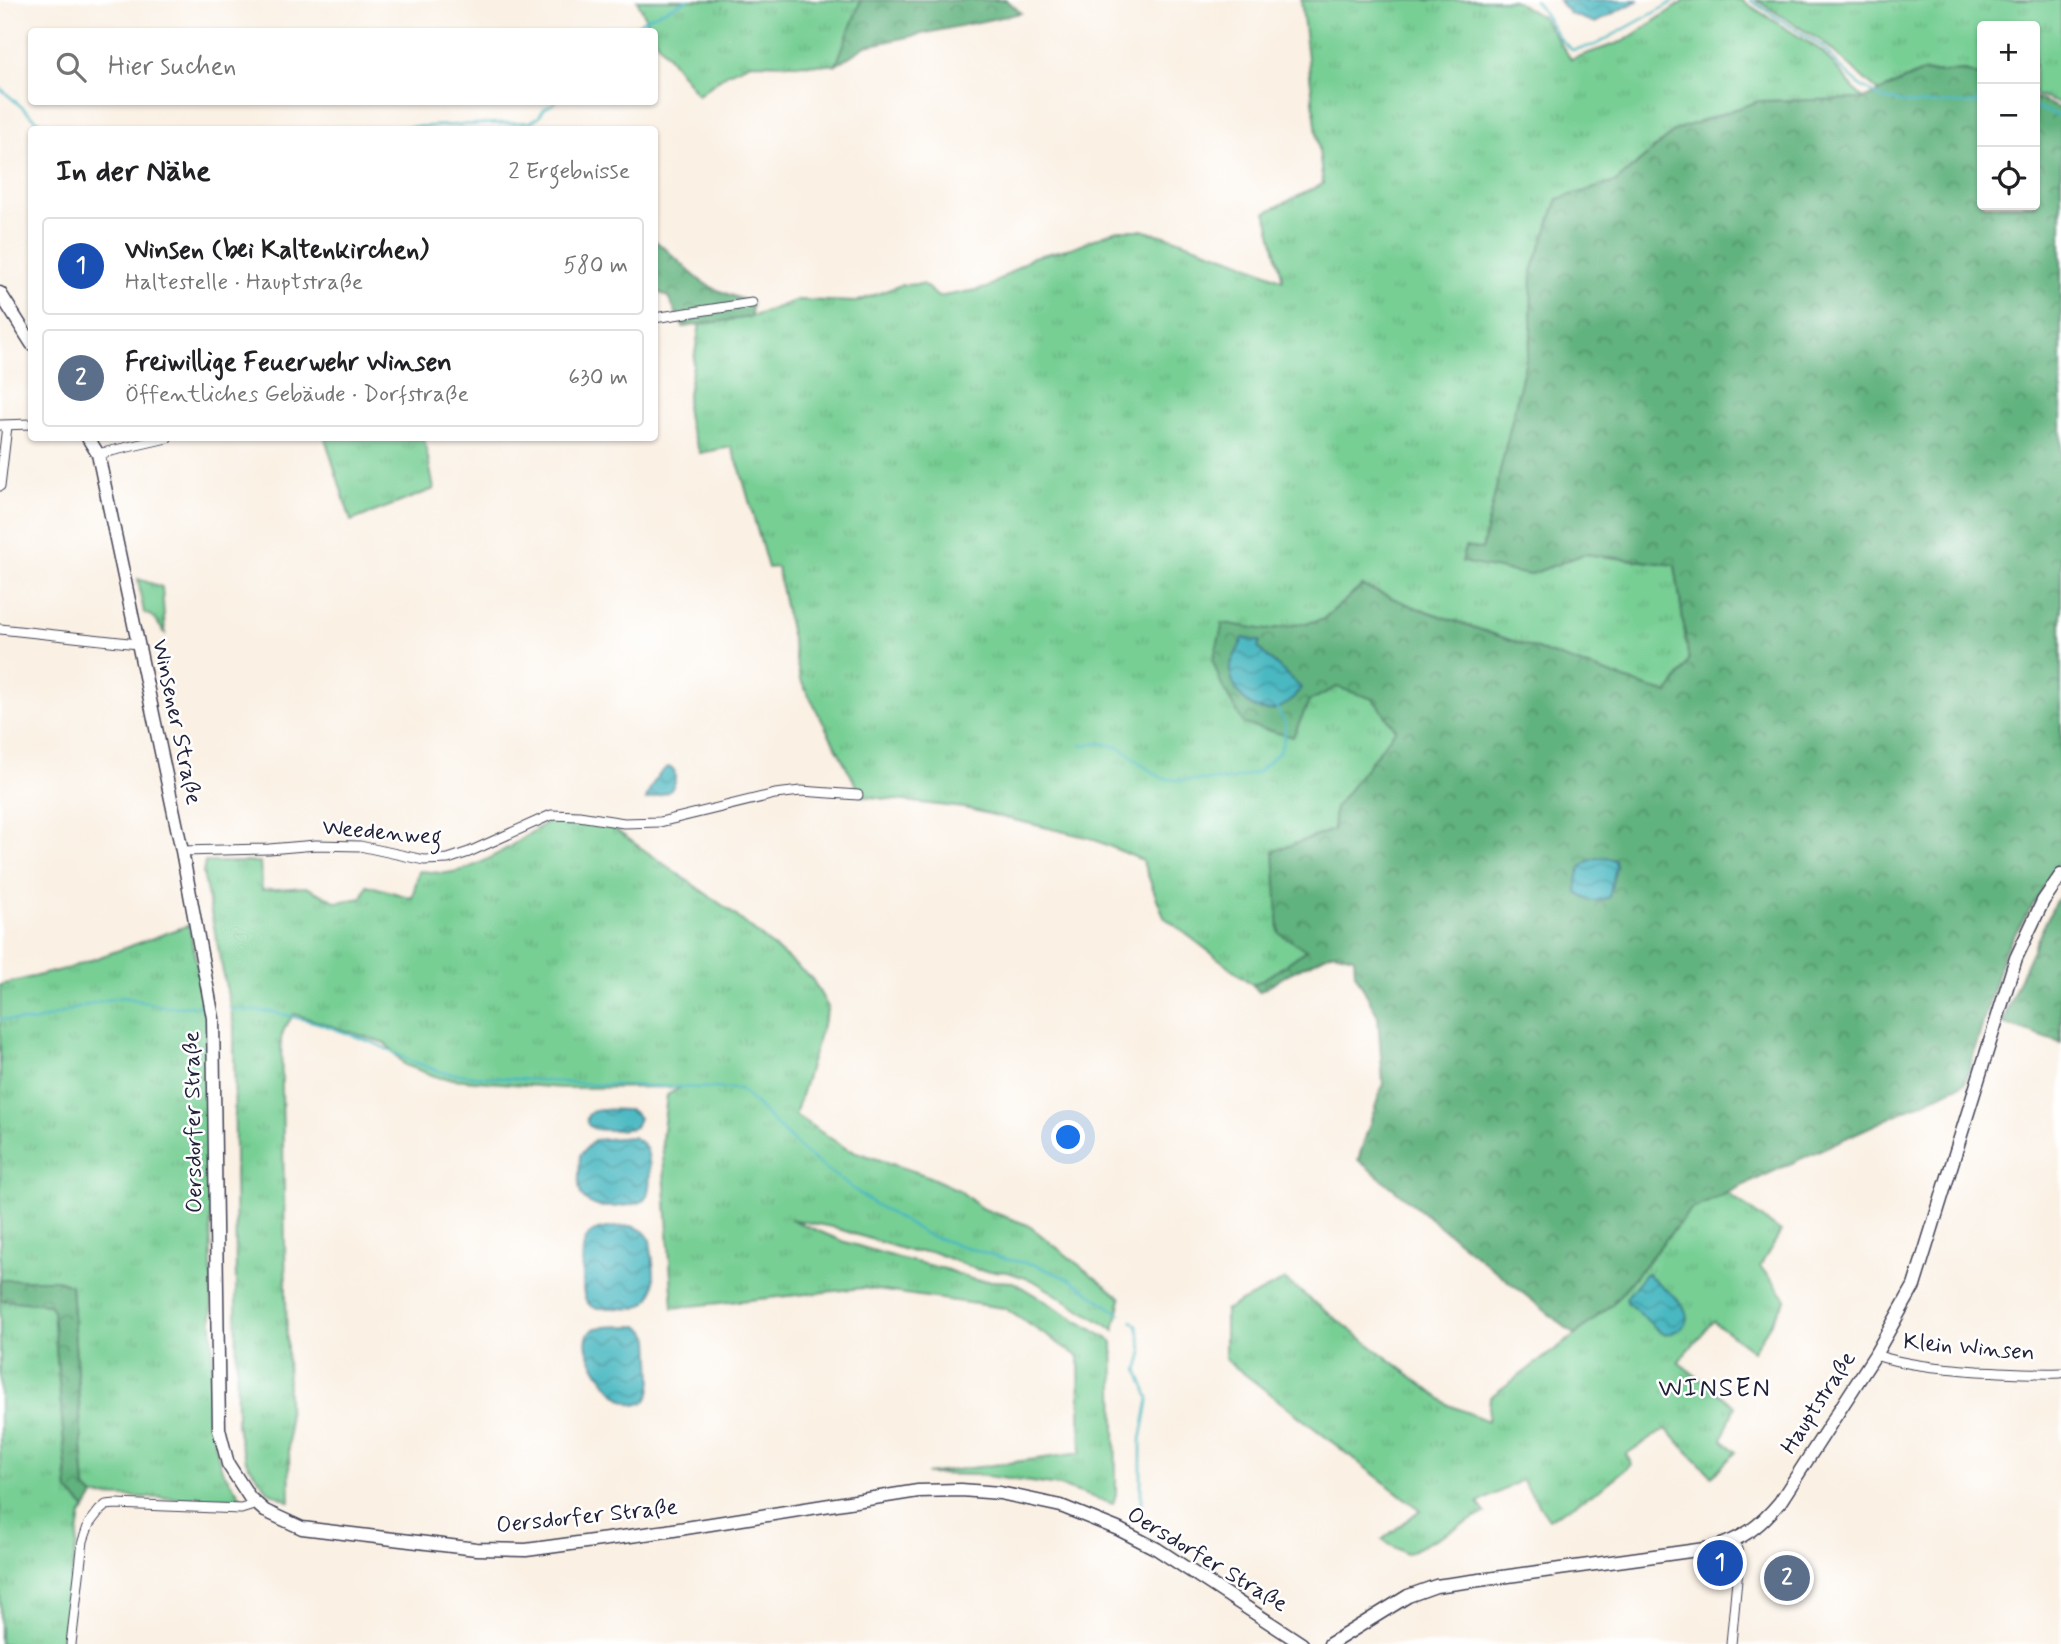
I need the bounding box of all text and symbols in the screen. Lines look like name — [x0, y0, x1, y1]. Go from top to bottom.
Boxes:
map controls — [1977, 21, 2040, 210]
button: + — [1977, 21, 2040, 84]
search box — [28, 28, 658, 105]
icon: search — [52, 48, 90, 86]
text: Hier suchen — [108, 50, 236, 84]
button: − — [1977, 84, 2040, 147]
button: locate — [1977, 147, 2040, 210]
text: In der Nähe — [56, 152, 211, 191]
text: 2 Ergebnisse — [508, 157, 630, 187]
text: Winsen (bei Kaltenkirchen) — [125, 234, 429, 268]
text: 1 — [76, 251, 86, 281]
text: 580 m — [563, 251, 628, 281]
text: Haltestelle · Hauptstraße — [125, 268, 363, 298]
text: Freiwillige Feuerwehr Winsen — [125, 346, 452, 380]
text: 2 — [75, 363, 87, 393]
text: 630 m — [568, 363, 628, 393]
text: Öffentliches Gebäude · Dorfstraße — [125, 380, 469, 410]
street label: Winsener Straße — [144, 637, 208, 807]
street label: Weedenweg — [321, 813, 443, 855]
street label: Oersdorfer Straße — [177, 1031, 211, 1213]
your location — [1051, 1120, 1085, 1154]
street label: Klein Winsen — [1902, 1327, 2036, 1369]
street label: Hauptstraße — [1775, 1346, 1863, 1460]
district label: WINSEN — [1658, 1372, 1772, 1406]
street label: Oersdorfer Straße — [495, 1493, 679, 1541]
street label: Oersdorfer Straße — [1121, 1500, 1293, 1620]
pin: 1 — [1697, 1537, 1743, 1589]
pin: 2 — [1764, 1552, 1810, 1604]

